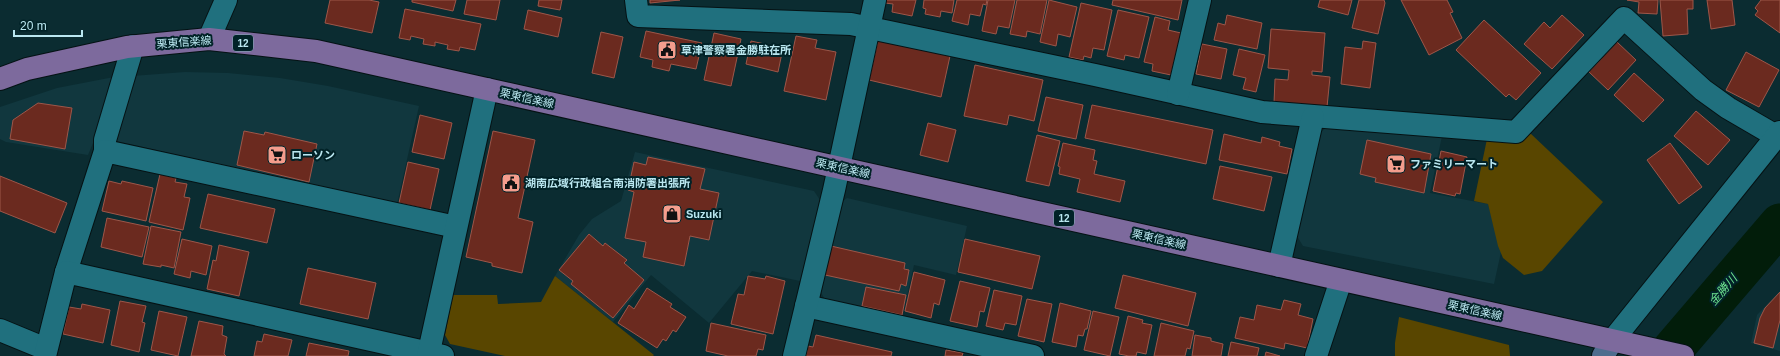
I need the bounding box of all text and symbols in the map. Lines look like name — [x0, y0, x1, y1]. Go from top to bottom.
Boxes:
scale bar — [14, 12, 82, 38]
text: 20 m — [20, 19, 47, 33]
street label: 栗東信楽線 — [156, 34, 212, 50]
road number: 12 — [233, 35, 253, 51]
public building icon: 草津警察署金勝駐在所 — [656, 39, 678, 61]
place label: 草津警察署金勝駐在所 — [681, 44, 791, 56]
street label: 栗東信楽線 — [499, 86, 555, 110]
supermarket icon: ローソン — [266, 144, 288, 166]
place label: ローソン — [291, 149, 335, 161]
supermarket icon: ファミリーマート — [1385, 153, 1407, 175]
street label: 栗東信楽線 — [815, 156, 871, 180]
place label: ファミリーマート — [1410, 158, 1498, 170]
public building icon: 湖南広域行政組合南消防署出張所 — [500, 172, 522, 194]
place label: 湖南広域行政組合南消防署出張所 — [525, 177, 690, 189]
shop icon: Suzuki — [661, 203, 683, 225]
place label: Suzuki — [686, 208, 721, 220]
road number: 12 — [1054, 210, 1074, 226]
street label: 栗東信楽線 — [1131, 227, 1187, 251]
water label: 金勝川 — [1706, 270, 1741, 308]
street label: 栗東信楽線 — [1447, 298, 1503, 322]

